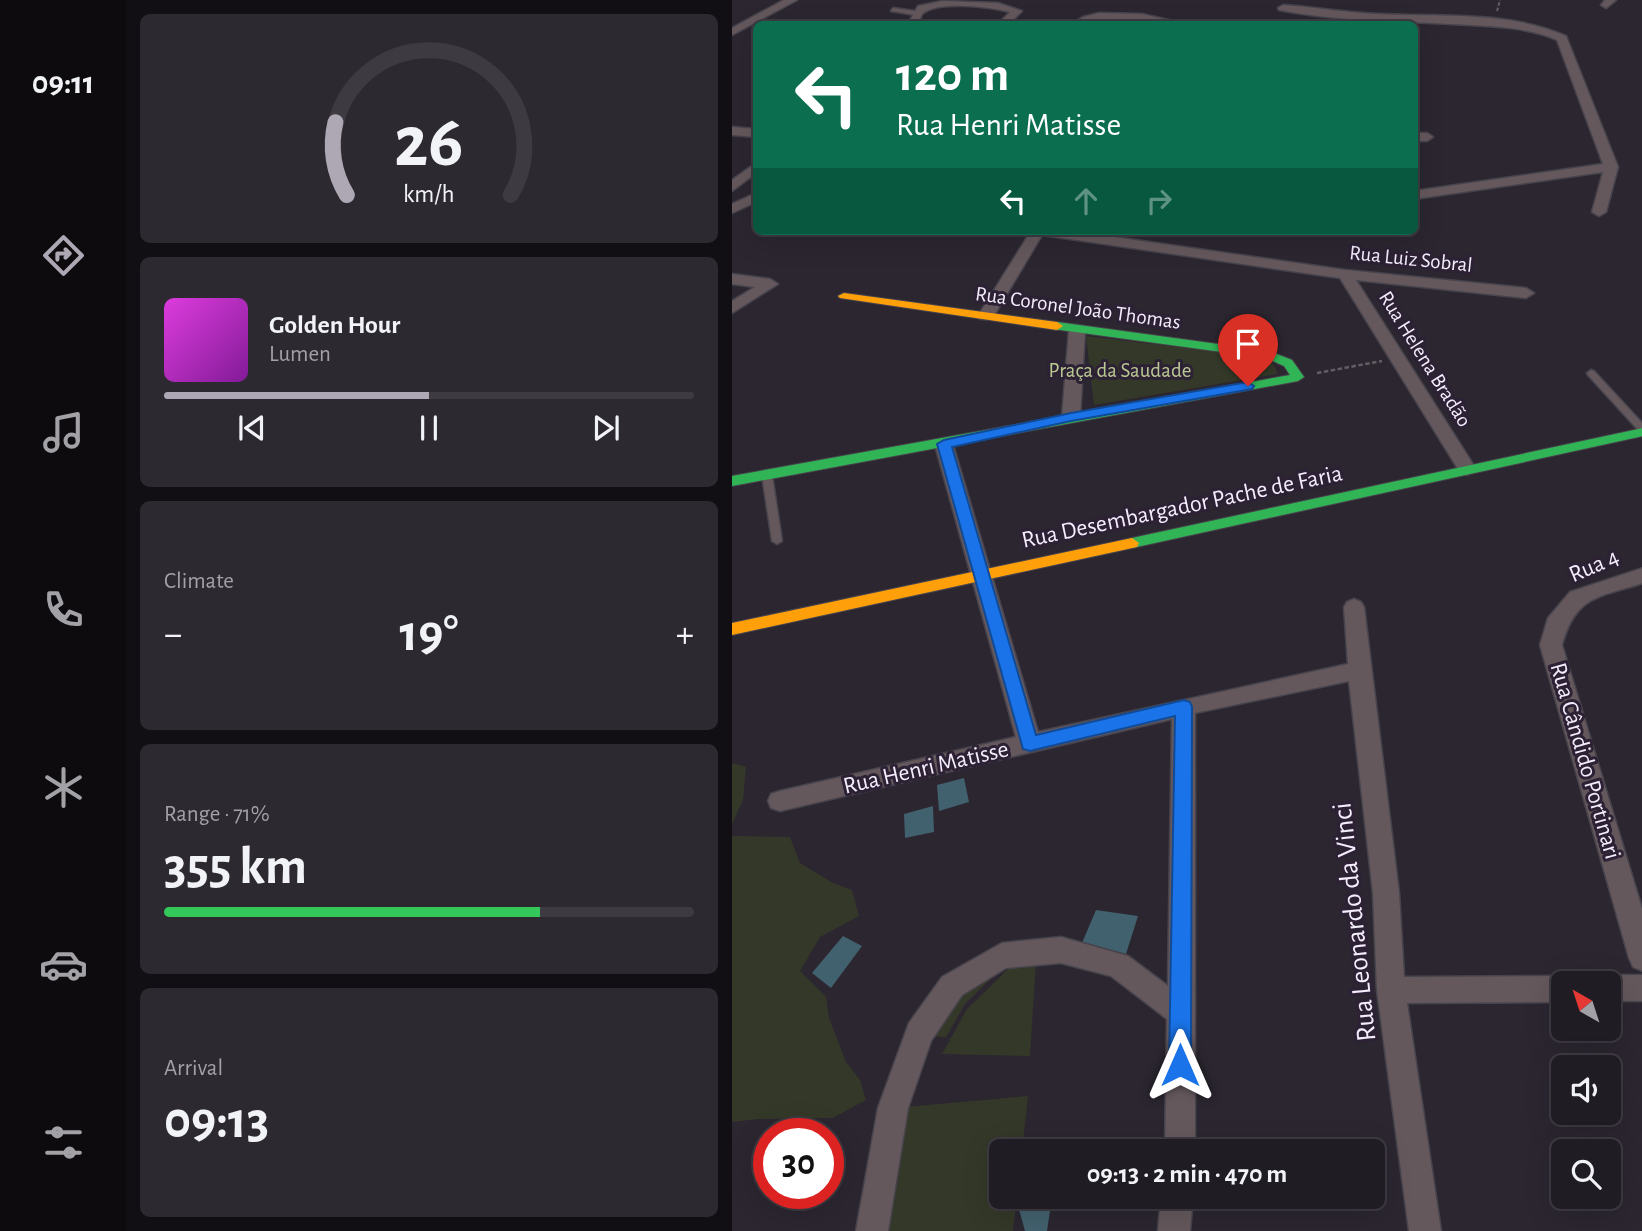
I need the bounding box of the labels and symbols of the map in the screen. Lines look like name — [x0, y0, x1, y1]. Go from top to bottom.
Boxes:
street label: Rua Luiz Sobral — [1348, 242, 1474, 276]
street label: Rua Coronel João Thomas — [974, 283, 1182, 333]
street label: Rua Helena Bradão — [1375, 287, 1475, 431]
pin — [1218, 314, 1278, 386]
park label: Praça da Saudade — [1049, 360, 1191, 381]
street label: Rua Desembargador Pache de Faria — [1019, 461, 1345, 553]
street label: Rua 4 — [1566, 545, 1622, 587]
street label: Rua Cândido Portinari — [1545, 660, 1625, 862]
street label: Rua Henri Matisse — [841, 737, 1011, 799]
street label: Rua Leonardo da Vinci — [1329, 801, 1381, 1043]
north arrow — [1551, 971, 1621, 1041]
position arrow — [1143, 1028, 1217, 1102]
speed limit sign: 30 — [753, 1118, 844, 1209]

